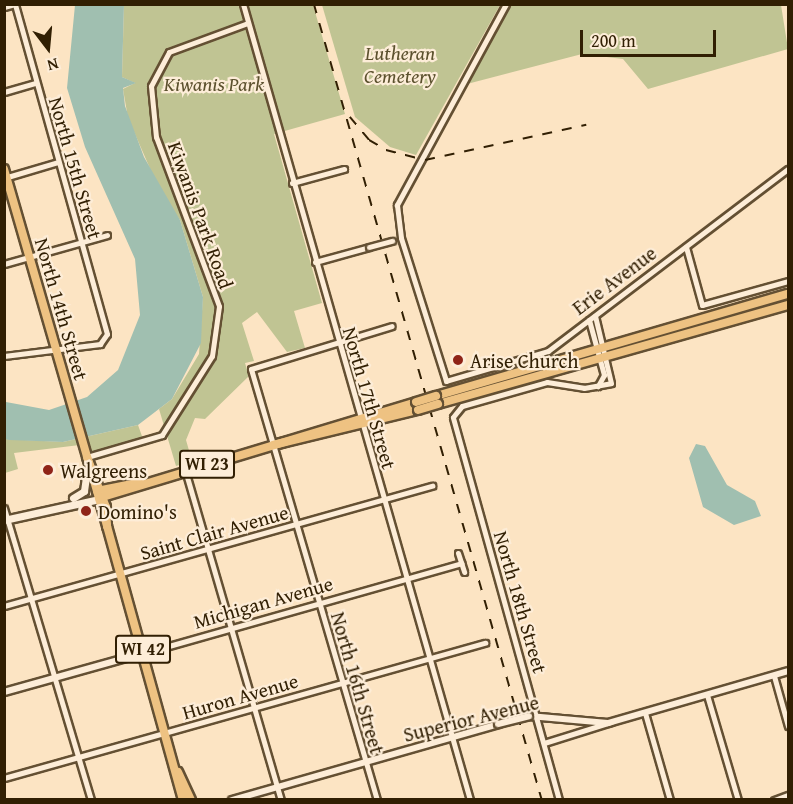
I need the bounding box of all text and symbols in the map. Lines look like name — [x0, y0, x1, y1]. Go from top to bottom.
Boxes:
north arrow — [18, 18, 78, 78]
scale bar — [583, 18, 720, 56]
text: 200 m — [591, 27, 636, 54]
park label: Lutheran Cemetery — [364, 40, 436, 87]
text: N — [45, 52, 61, 78]
park label: Kiwanis Park — [164, 71, 264, 95]
street label: North 15th Street — [44, 94, 108, 242]
street label: Kiwanis Park Road — [163, 138, 239, 292]
street label: North 14th Street — [30, 235, 94, 383]
street label: Erie Avenue — [567, 241, 661, 319]
street label: North 17th Street — [338, 324, 402, 472]
place label: Arise Church — [470, 348, 578, 372]
marker: Arise Church — [451, 353, 465, 367]
road number: WI 23 — [178, 449, 236, 479]
place label: Walgreens — [60, 458, 147, 482]
marker: Walgreens — [41, 463, 55, 477]
place label: Domino's — [98, 499, 177, 523]
street label: Saint Clair Avenue — [137, 499, 291, 565]
marker: Domino's — [79, 504, 93, 518]
street label: North 18th Street — [489, 528, 553, 676]
street label: Michigan Avenue — [191, 571, 335, 633]
street label: North 16th Street — [326, 609, 390, 757]
road number: WI 42 — [114, 634, 172, 664]
street label: Huron Avenue — [179, 668, 301, 724]
street label: Superior Avenue — [401, 690, 541, 746]

